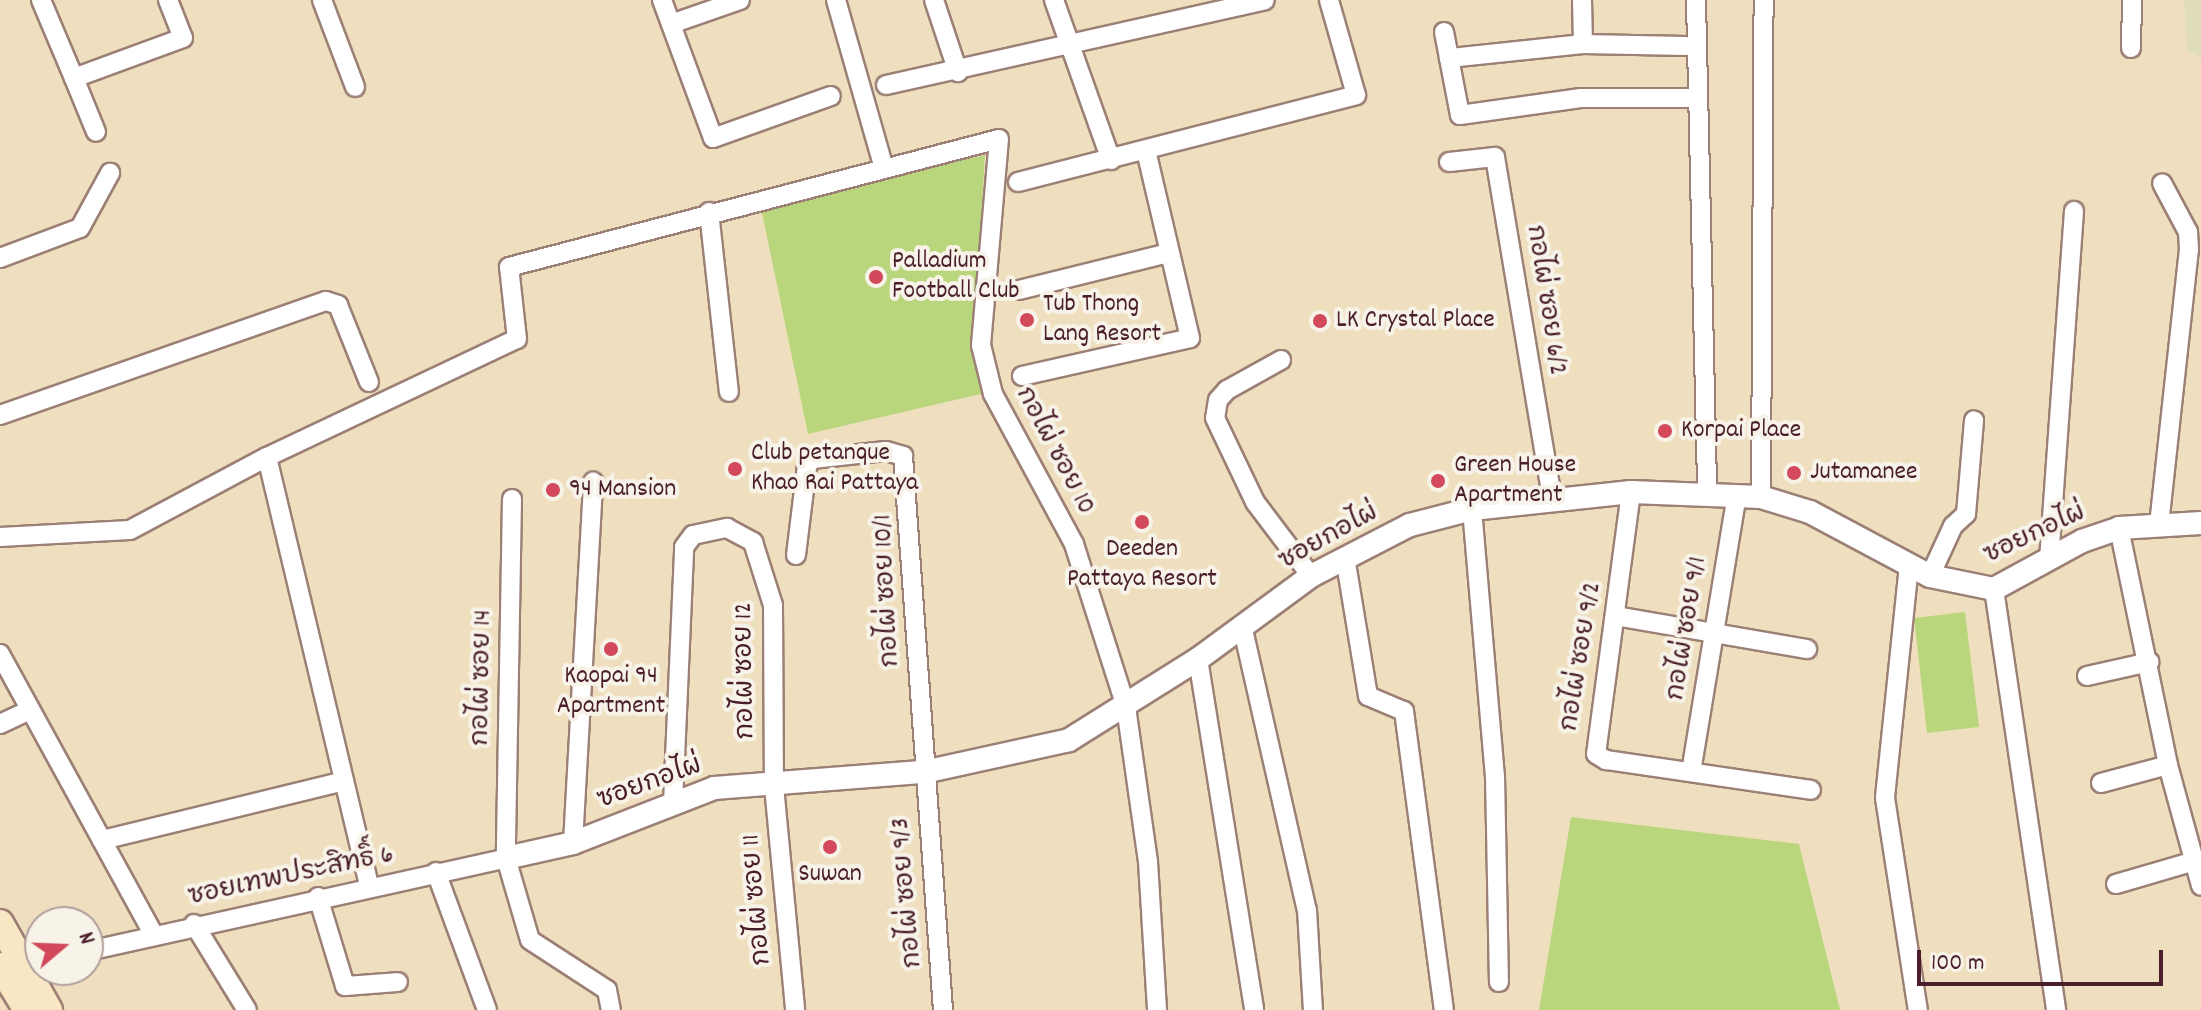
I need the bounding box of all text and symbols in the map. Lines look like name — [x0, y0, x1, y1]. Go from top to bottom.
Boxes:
street label: กอไผ่ ซอย 6/2 — [1518, 223, 1572, 377]
place label: Palladium Football Club — [892, 246, 1020, 308]
marker: Palladium Football Club — [867, 268, 885, 286]
place label: Tub Thong Lang Resort — [1043, 289, 1161, 350]
place label: LK Crystal Place — [1336, 305, 1495, 337]
marker: Tub Thong Lang Resort — [1018, 311, 1036, 329]
marker: LK Crystal Place — [1311, 312, 1329, 330]
street label: กอไผ่ ซอย 10 — [1007, 382, 1101, 520]
place label: Korpai Place — [1681, 415, 1801, 447]
marker: Korpai Place — [1656, 422, 1674, 440]
place label: Club petanque Khao Rai Pattaya — [751, 438, 918, 500]
place label: Green House Apartment — [1454, 450, 1576, 512]
place label: Jutamanee — [1810, 457, 1917, 489]
marker: Club petanque Khao Rai Pattaya — [726, 460, 744, 478]
marker: Jutamanee — [1785, 464, 1803, 482]
marker: Green House Apartment — [1429, 472, 1447, 490]
place label: 94 Mansion — [569, 474, 676, 506]
marker: 94 Mansion — [544, 481, 562, 499]
street label: ซอยกอไผ่ — [1274, 498, 1384, 578]
street label: ซอยกอไผ่ — [1979, 498, 2091, 572]
marker: Deeden Pattaya Resort — [1133, 513, 1151, 531]
street label: กอไผ่ ซอย 10/1 — [868, 514, 908, 668]
place label: Deeden Pattaya Resort — [1067, 534, 1217, 596]
street label: กอไผ่ ซอย 9/1 — [1661, 555, 1715, 703]
street label: กอไผ่ ซอย 9/2 — [1555, 580, 1609, 734]
street label: กอไผ่ ซอย 12 — [729, 602, 763, 740]
street label: กอไผ่ ซอย 14 — [466, 609, 500, 747]
marker: Kaopai 94 Apartment — [602, 640, 620, 658]
place label: Kaopai 94 Apartment — [557, 661, 665, 722]
street label: ซอยกอไผ่ — [594, 751, 706, 817]
street label: กอไผ่ ซอย 9/3 — [886, 816, 930, 970]
street label: กอไผ่ ซอย 11 — [737, 833, 779, 967]
marker: Suwan — [821, 838, 839, 856]
street label: ซอยเทพประสิทธิ์ 6 — [186, 840, 396, 914]
place label: Suwan — [798, 859, 862, 891]
north arrow — [24, 906, 104, 986]
text: N — [69, 928, 102, 949]
scale bar — [1921, 934, 2167, 984]
text: 100 m — [1931, 947, 1984, 981]

